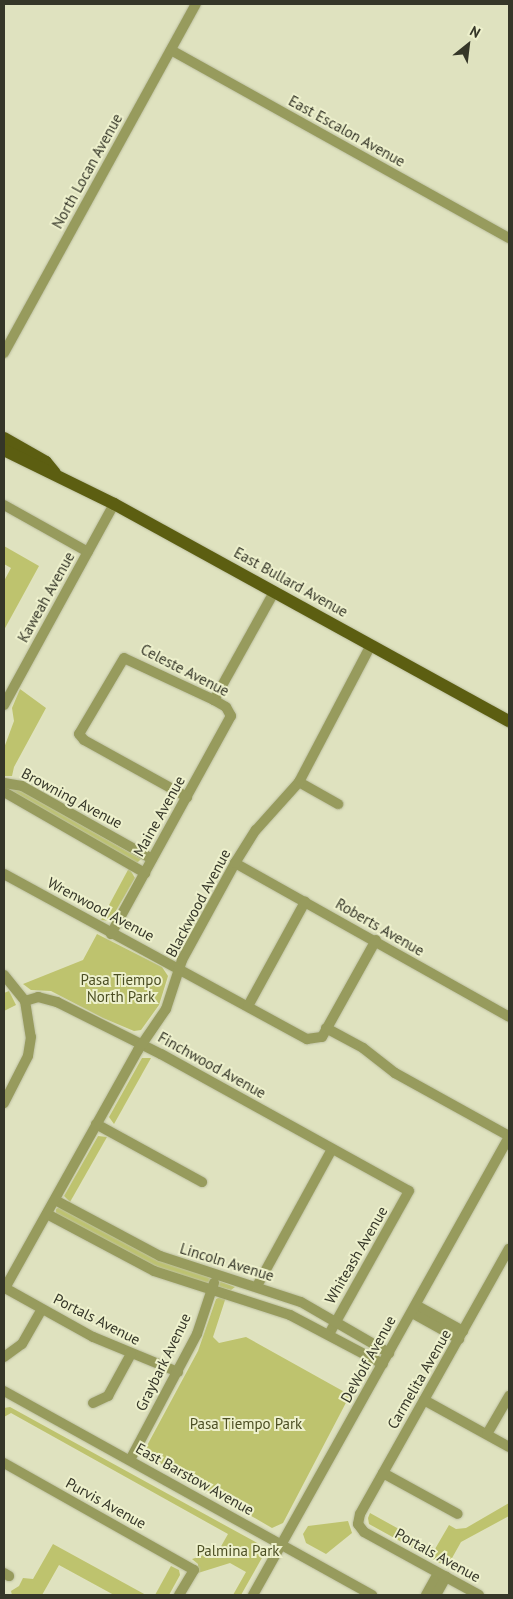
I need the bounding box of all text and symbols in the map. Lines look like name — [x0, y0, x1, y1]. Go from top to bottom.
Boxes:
north arrow — [443, 20, 493, 70]
text: N — [467, 22, 484, 42]
street label: East Escalon Avenue — [285, 91, 409, 171]
street label: North Locan Avenue — [48, 110, 126, 232]
street label: East Bullard Avenue — [231, 543, 351, 621]
street label: Kaweah Avenue — [14, 548, 78, 646]
street label: Celeste Avenue — [138, 640, 232, 700]
street label: Browning Avenue — [18, 764, 126, 832]
street label: Maine Avenue — [129, 772, 189, 860]
street label: Blackwood Avenue — [162, 846, 234, 960]
street label: Wrenwood Avenue — [44, 873, 158, 945]
street label: Roberts Avenue — [332, 894, 428, 960]
park label: Pasa Tiempo North Park — [80, 970, 162, 1005]
street label: Finchwood Avenue — [155, 1028, 269, 1102]
street label: Whiteash Avenue — [321, 1203, 391, 1307]
street label: Lincoln Avenue — [178, 1239, 276, 1285]
street label: Portals Avenue — [50, 1289, 144, 1349]
street label: Graybark Avenue — [131, 1310, 195, 1414]
street label: DeWolf Avenue — [337, 1312, 399, 1406]
street label: Carmelita Avenue — [383, 1326, 455, 1432]
park label: Pasa Tiempo Park — [190, 1415, 302, 1433]
street label: East Barstow Avenue — [132, 1439, 258, 1519]
street label: Purvis Avenue — [63, 1473, 149, 1533]
street label: Portals Avenue — [392, 1524, 484, 1586]
park label: Palmina Park — [196, 1542, 280, 1560]

